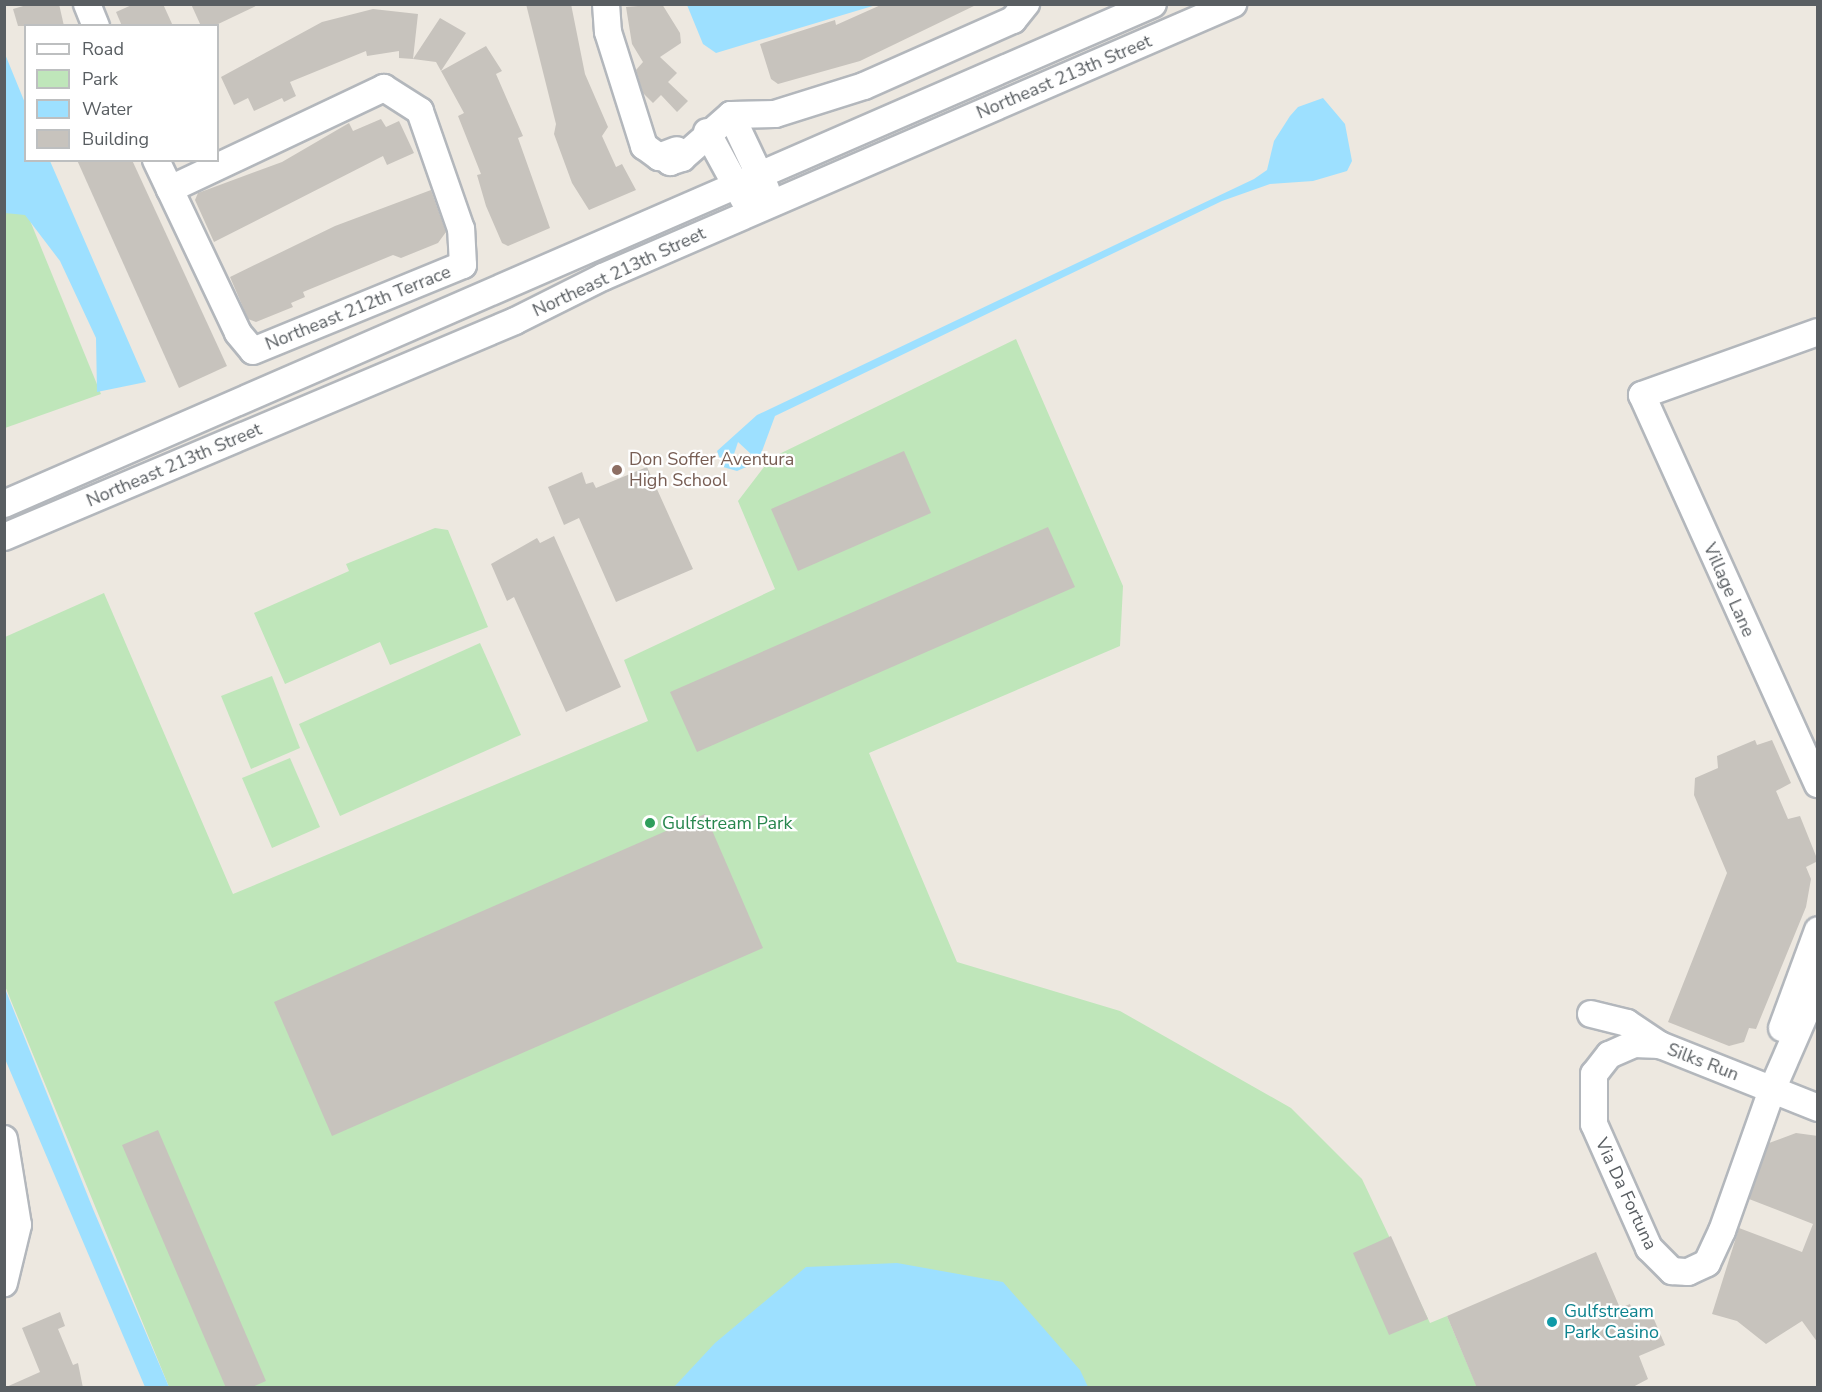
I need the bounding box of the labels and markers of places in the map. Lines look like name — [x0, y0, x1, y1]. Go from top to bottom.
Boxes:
place label: Don Soffer Aventura High School — [629, 449, 794, 492]
marker: Don Soffer Aventura High School — [610, 463, 624, 477]
place label: Gulfstream Park — [662, 812, 793, 834]
marker: Gulfstream Park — [643, 816, 657, 830]
place label: Gulfstream Park Casino — [1564, 1301, 1659, 1344]
marker: Gulfstream Park Casino — [1545, 1315, 1559, 1329]

